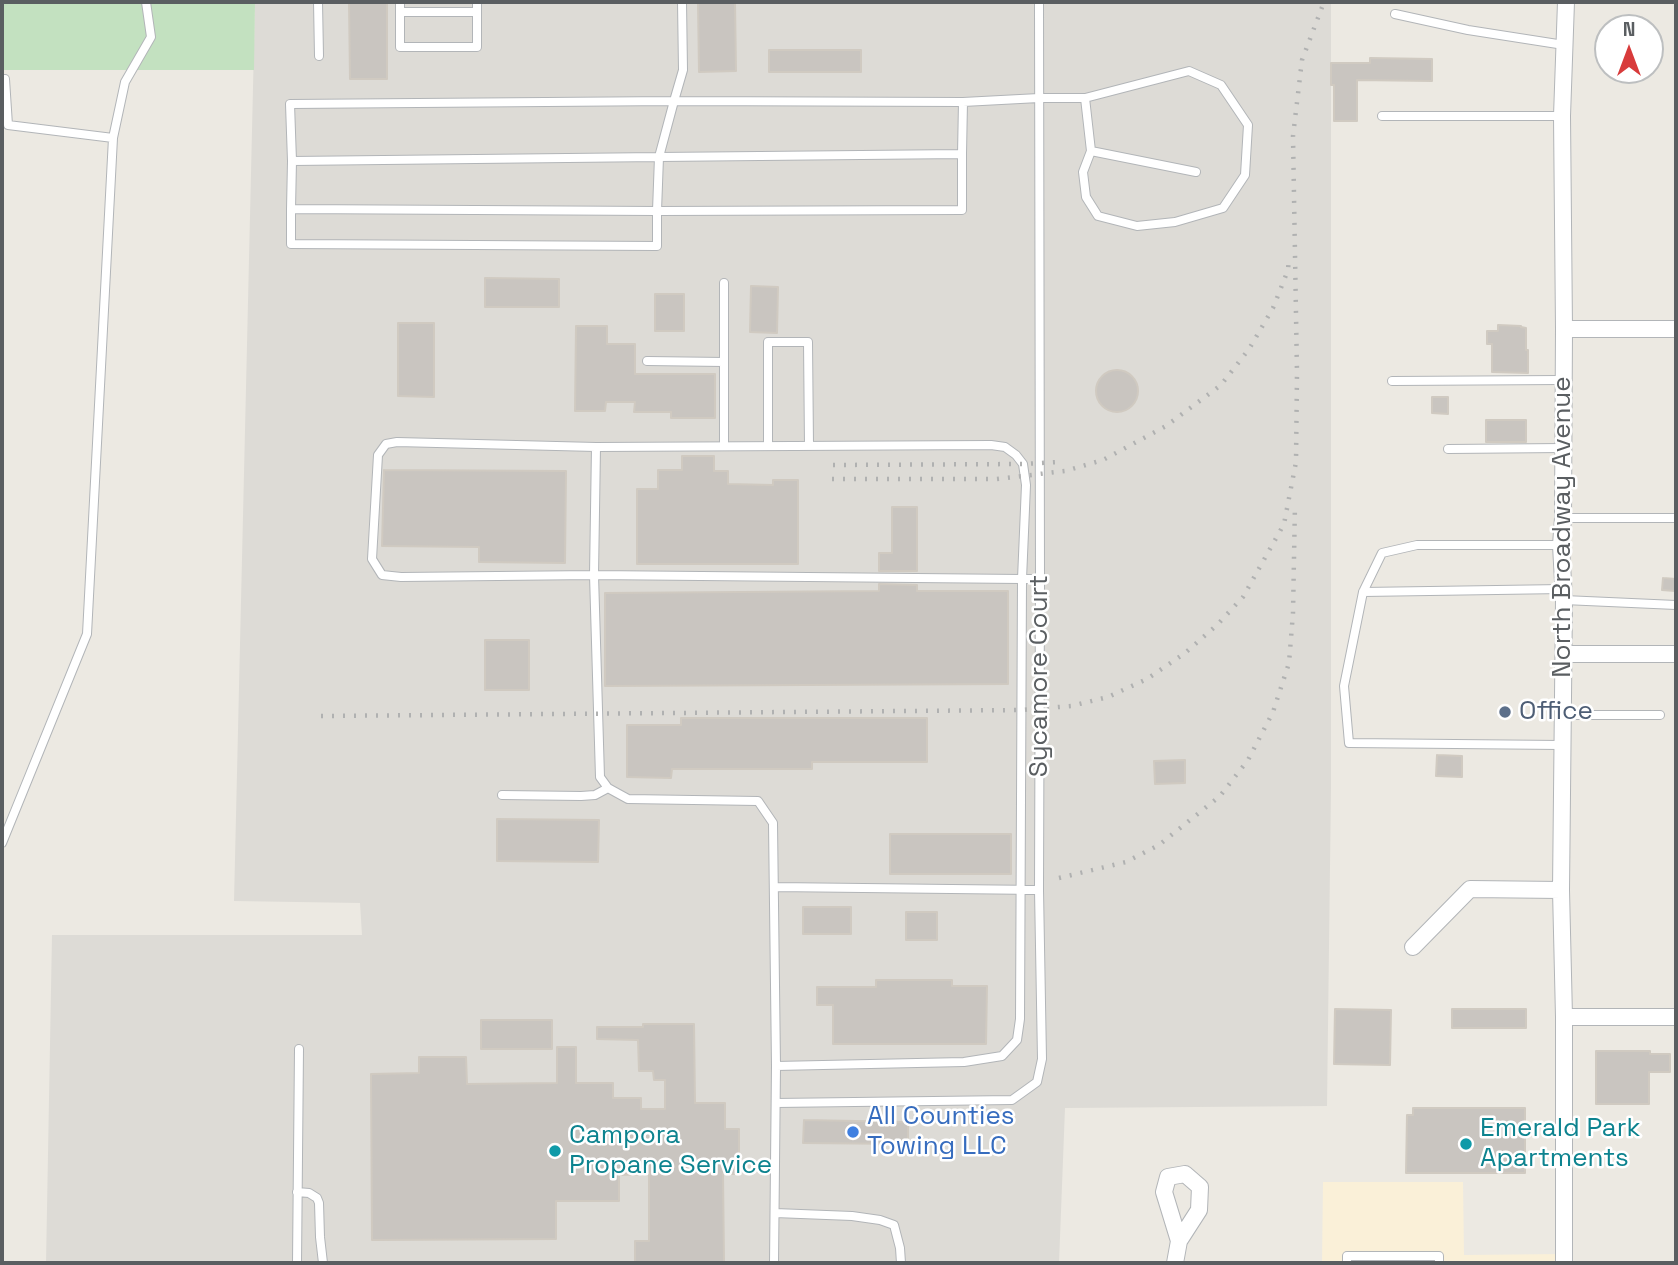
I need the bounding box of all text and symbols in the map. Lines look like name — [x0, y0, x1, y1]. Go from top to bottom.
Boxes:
north arrow — [1594, 14, 1664, 84]
text: N — [1623, 17, 1635, 42]
street label: North Broadway Avenue — [1547, 376, 1579, 678]
street label: Sycamore Court — [1024, 575, 1056, 777]
place label: Office — [1519, 696, 1593, 728]
marker: Office — [1497, 704, 1513, 720]
place label: All Counties Towing LLC — [867, 1101, 1014, 1162]
place label: Emerald Park Apartments — [1480, 1113, 1641, 1174]
place label: Campora Propane Service — [569, 1120, 772, 1182]
marker: All Counties Towing LLC — [845, 1124, 861, 1140]
marker: Emerald Park Apartments — [1458, 1136, 1474, 1152]
marker: Campora Propane Service — [547, 1143, 563, 1159]

